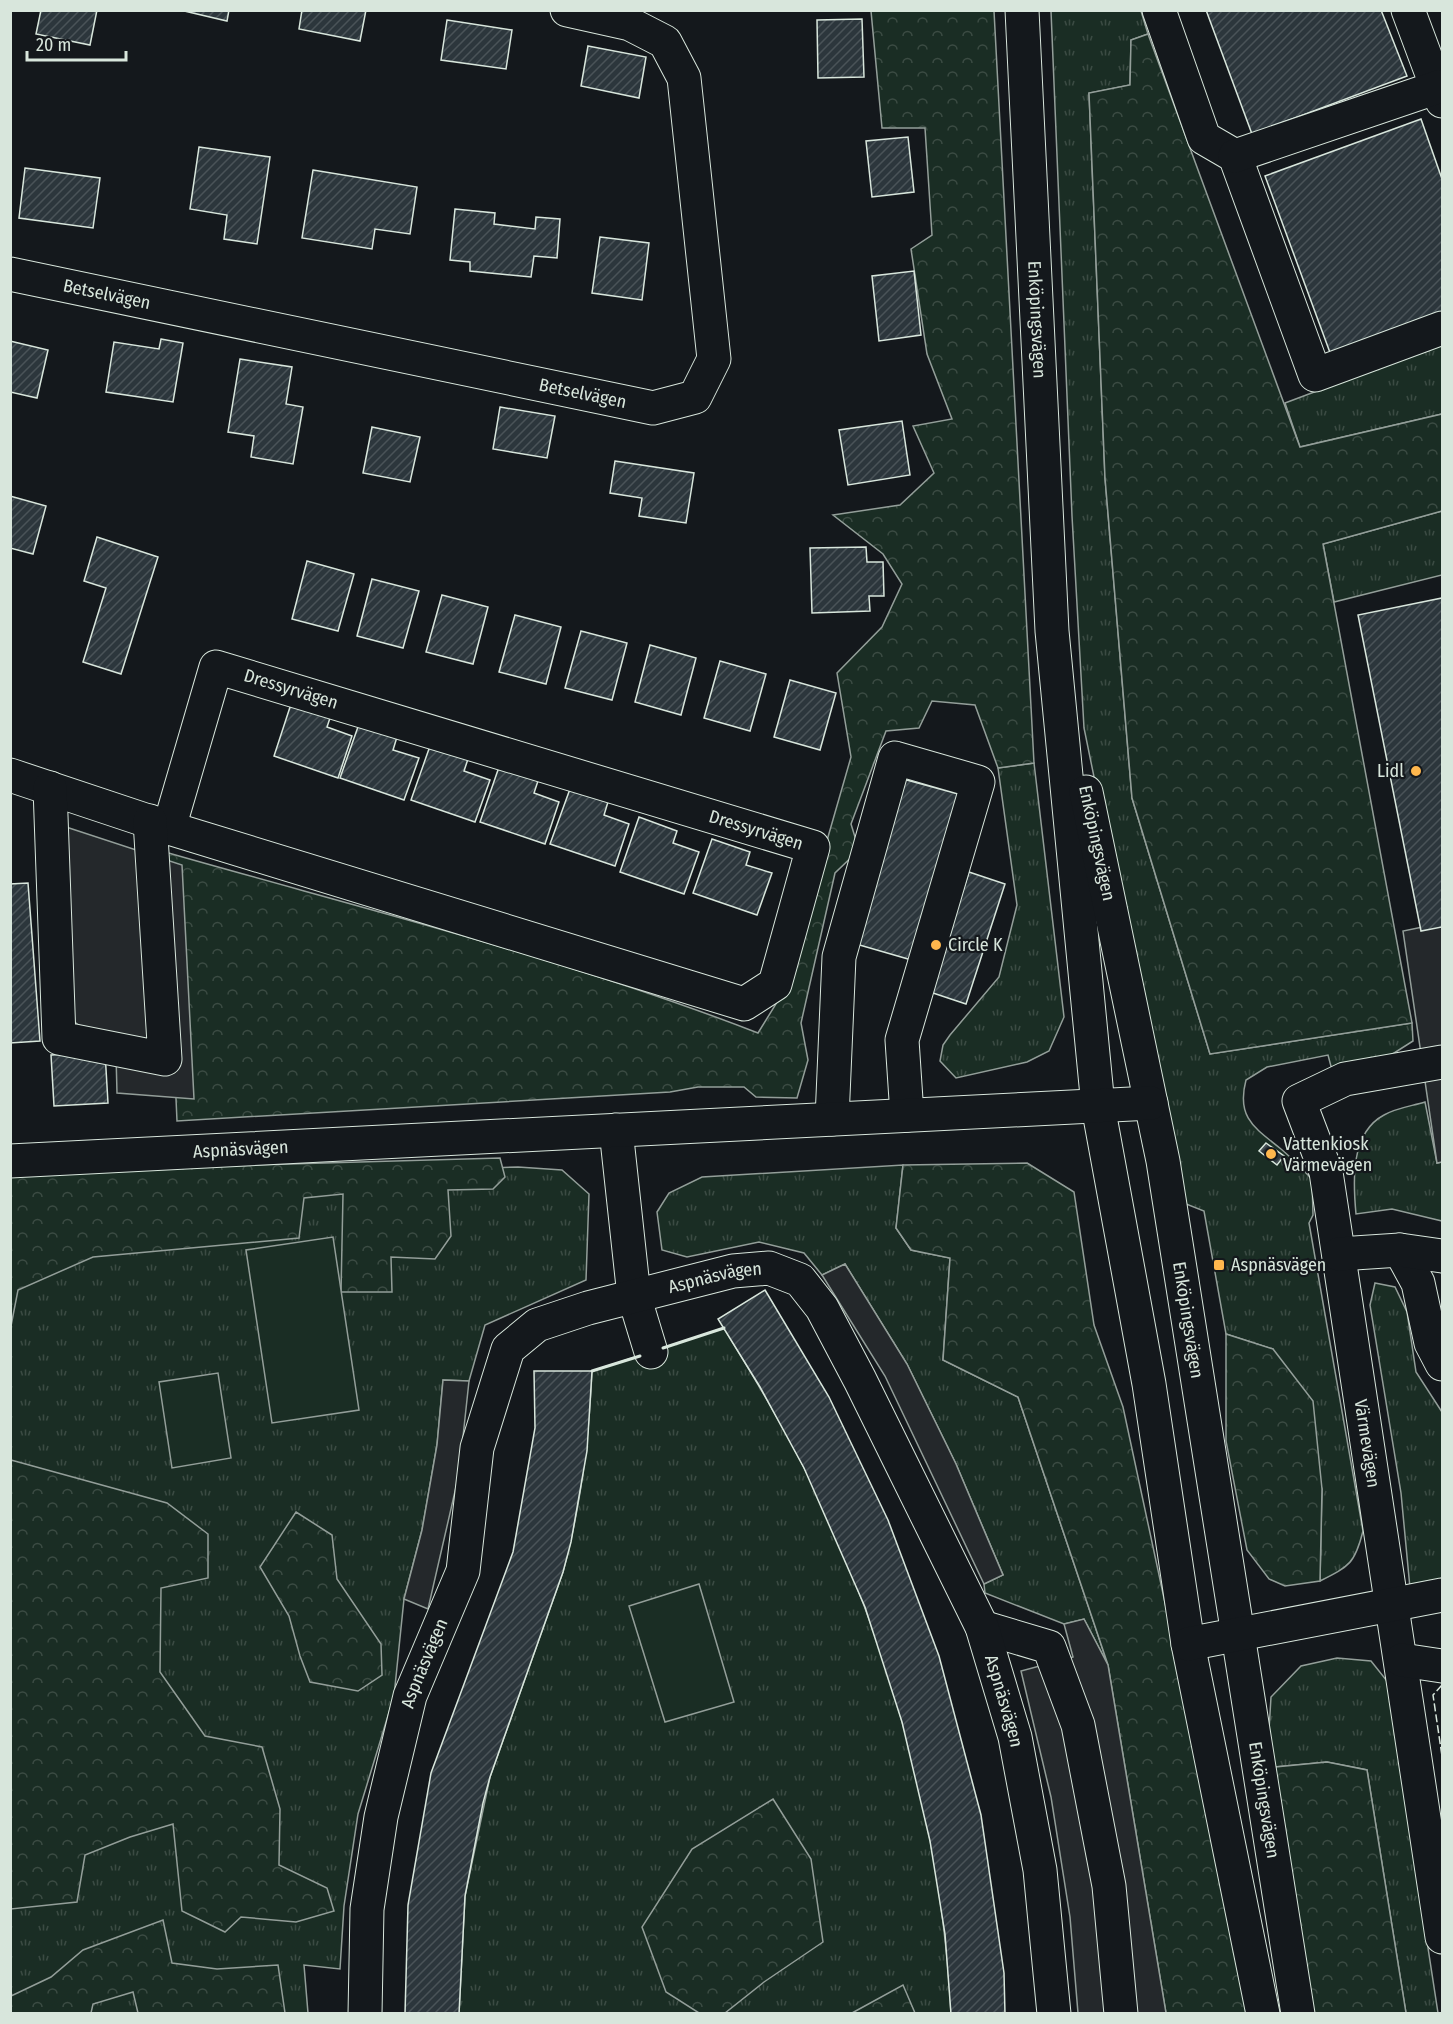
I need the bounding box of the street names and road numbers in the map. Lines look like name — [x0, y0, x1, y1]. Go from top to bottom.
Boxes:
street label: Enköpingsvägen — [1023, 260, 1051, 379]
street label: Betselvägen — [61, 274, 153, 314]
street label: Betselvägen — [537, 374, 628, 413]
street label: Dressyrvägen — [241, 664, 341, 714]
street label: Enköpingsvägen — [1074, 783, 1120, 903]
street label: Dressyrvägen — [706, 805, 806, 855]
street label: Aspnäsvägen — [193, 1136, 289, 1163]
street label: Aspnäsvägen — [666, 1258, 763, 1298]
street label: Enköpingsvägen — [1168, 1260, 1208, 1380]
street label: Värmevägen — [1350, 1398, 1385, 1489]
street label: Aspnäsvägen — [396, 1615, 453, 1710]
street label: Aspnäsvägen — [980, 1652, 1028, 1749]
street label: Enköpingsvägen — [1244, 1740, 1284, 1860]

